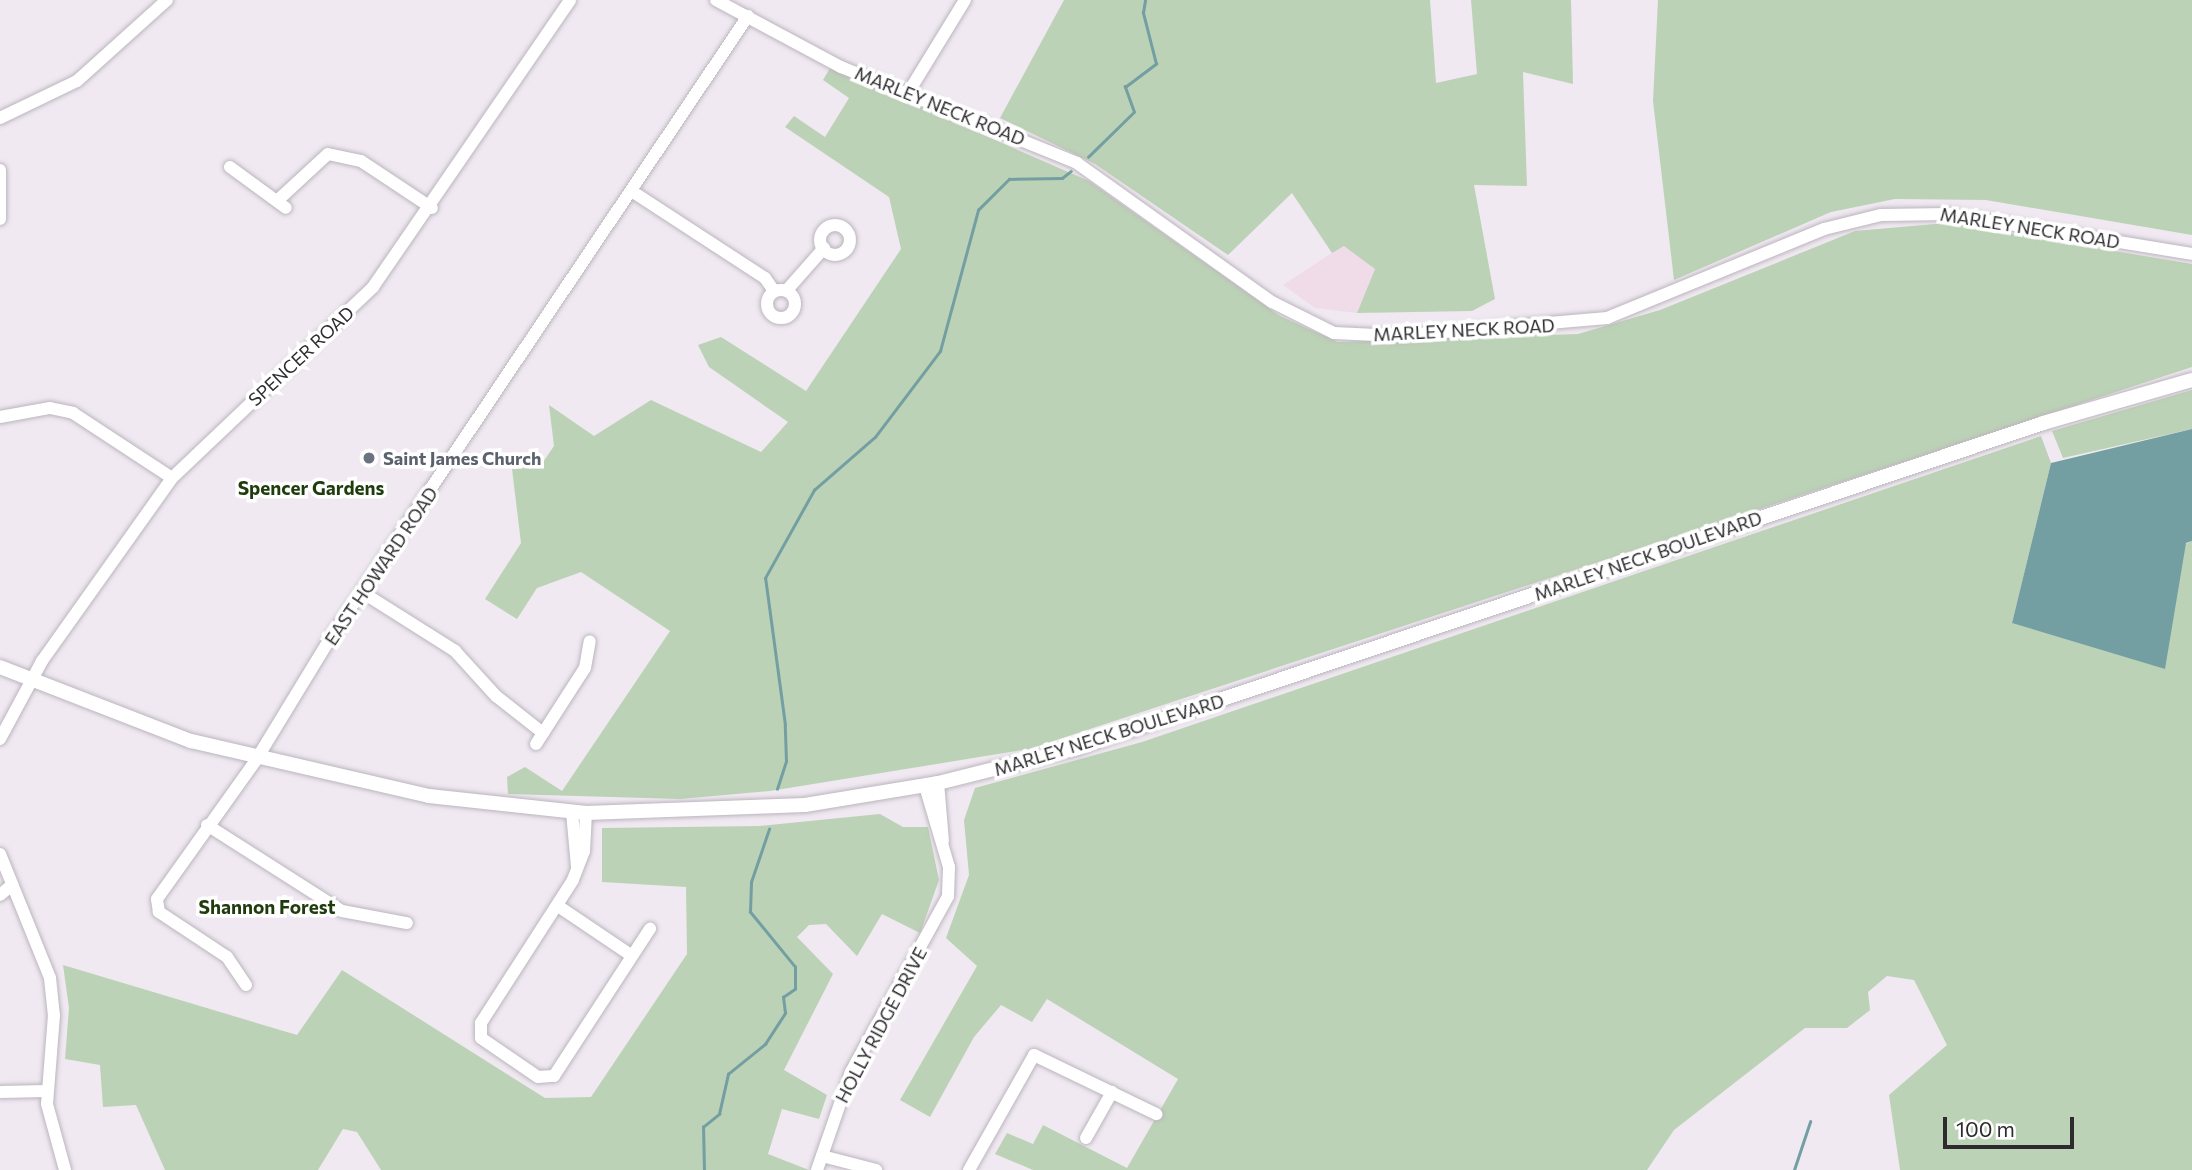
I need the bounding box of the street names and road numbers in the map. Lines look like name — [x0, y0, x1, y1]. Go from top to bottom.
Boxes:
street label: MARLEY NECK ROAD — [852, 62, 1028, 150]
street label: MARLEY NECK ROAD — [1939, 203, 2121, 253]
street label: SPENCER ROAD — [244, 302, 358, 410]
street label: MARLEY NECK ROAD — [1373, 314, 1555, 346]
street label: EAST HOWARD ROAD — [320, 483, 442, 649]
street label: MARLEY NECK BOULEVARD — [1531, 507, 1765, 605]
street label: MARLEY NECK BOULEVARD — [991, 690, 1227, 780]
street label: HOLLY RIDGE DRIVE — [831, 944, 931, 1106]

